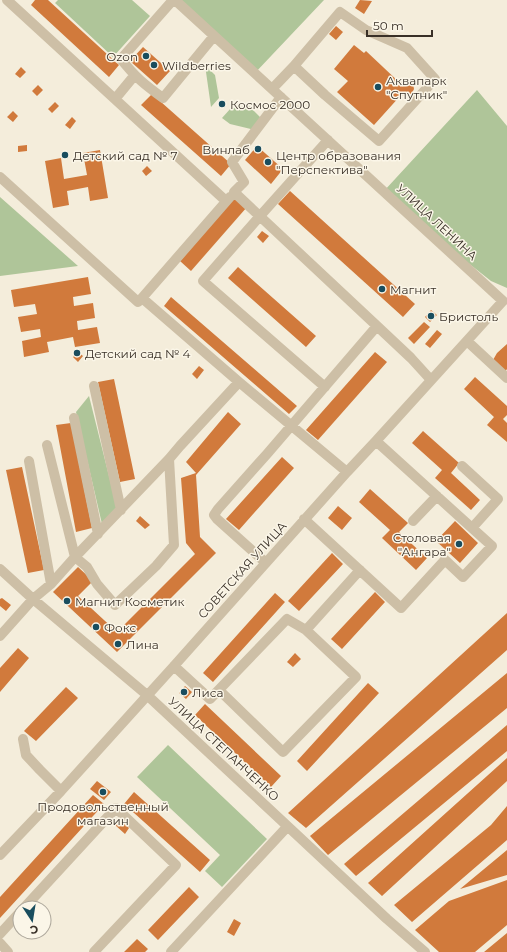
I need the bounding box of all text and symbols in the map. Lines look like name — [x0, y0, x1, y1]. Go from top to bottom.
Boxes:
scale bar — [367, 12, 432, 38]
text: 50 m — [373, 18, 404, 33]
place label: Ozon — [106, 49, 138, 64]
marker: Ozon — [141, 51, 151, 61]
place label: Wildberries — [162, 58, 231, 73]
marker: Wildberries — [149, 60, 159, 70]
place label: Аквапарк "Спутник" — [386, 73, 447, 102]
marker: Аквапарк "Спутник" — [373, 82, 383, 92]
place label: Космос 2000 — [230, 97, 310, 112]
marker: Космос 2000 — [217, 99, 227, 109]
place label: Винлаб — [202, 142, 250, 157]
marker: Винлаб — [253, 144, 263, 154]
place label: Детский сад № 7 — [73, 148, 178, 163]
place label: Центр образования "Перспектива" — [276, 148, 401, 177]
marker: Детский сад № 7 — [60, 150, 70, 160]
marker: Центр образования "Перспектива" — [263, 157, 273, 167]
street label: УЛИЦА ЛЕНИНА — [393, 181, 481, 263]
place label: Магнит — [390, 282, 437, 297]
marker: Магнит — [377, 284, 387, 294]
place label: Бристоль — [439, 309, 498, 324]
marker: Бристоль — [426, 311, 436, 321]
place label: Детский сад № 4 — [85, 346, 191, 361]
marker: Детский сад № 4 — [72, 348, 82, 358]
street label: СОВЕТСКАЯ УЛИЦА — [194, 518, 290, 622]
place label: Столовая "Ангара" — [393, 530, 451, 559]
marker: Столовая "Ангара" — [454, 539, 464, 549]
place label: Магнит Косметик — [75, 594, 184, 609]
marker: Магнит Косметик — [62, 596, 72, 606]
place label: Фокс — [104, 620, 136, 635]
marker: Фокс — [91, 622, 101, 632]
place label: Лина — [126, 637, 159, 652]
marker: Лина — [113, 639, 123, 649]
place label: Лиса — [192, 685, 223, 700]
marker: Лиса — [179, 687, 189, 697]
street label: УЛИЦА СТЕПАНЧЕНКО — [166, 694, 282, 804]
marker: Продовольственный магазин — [98, 787, 108, 797]
place label: Продовольственный магазин — [37, 799, 169, 828]
north arrow — [12, 900, 52, 940]
text: С — [29, 922, 39, 937]

